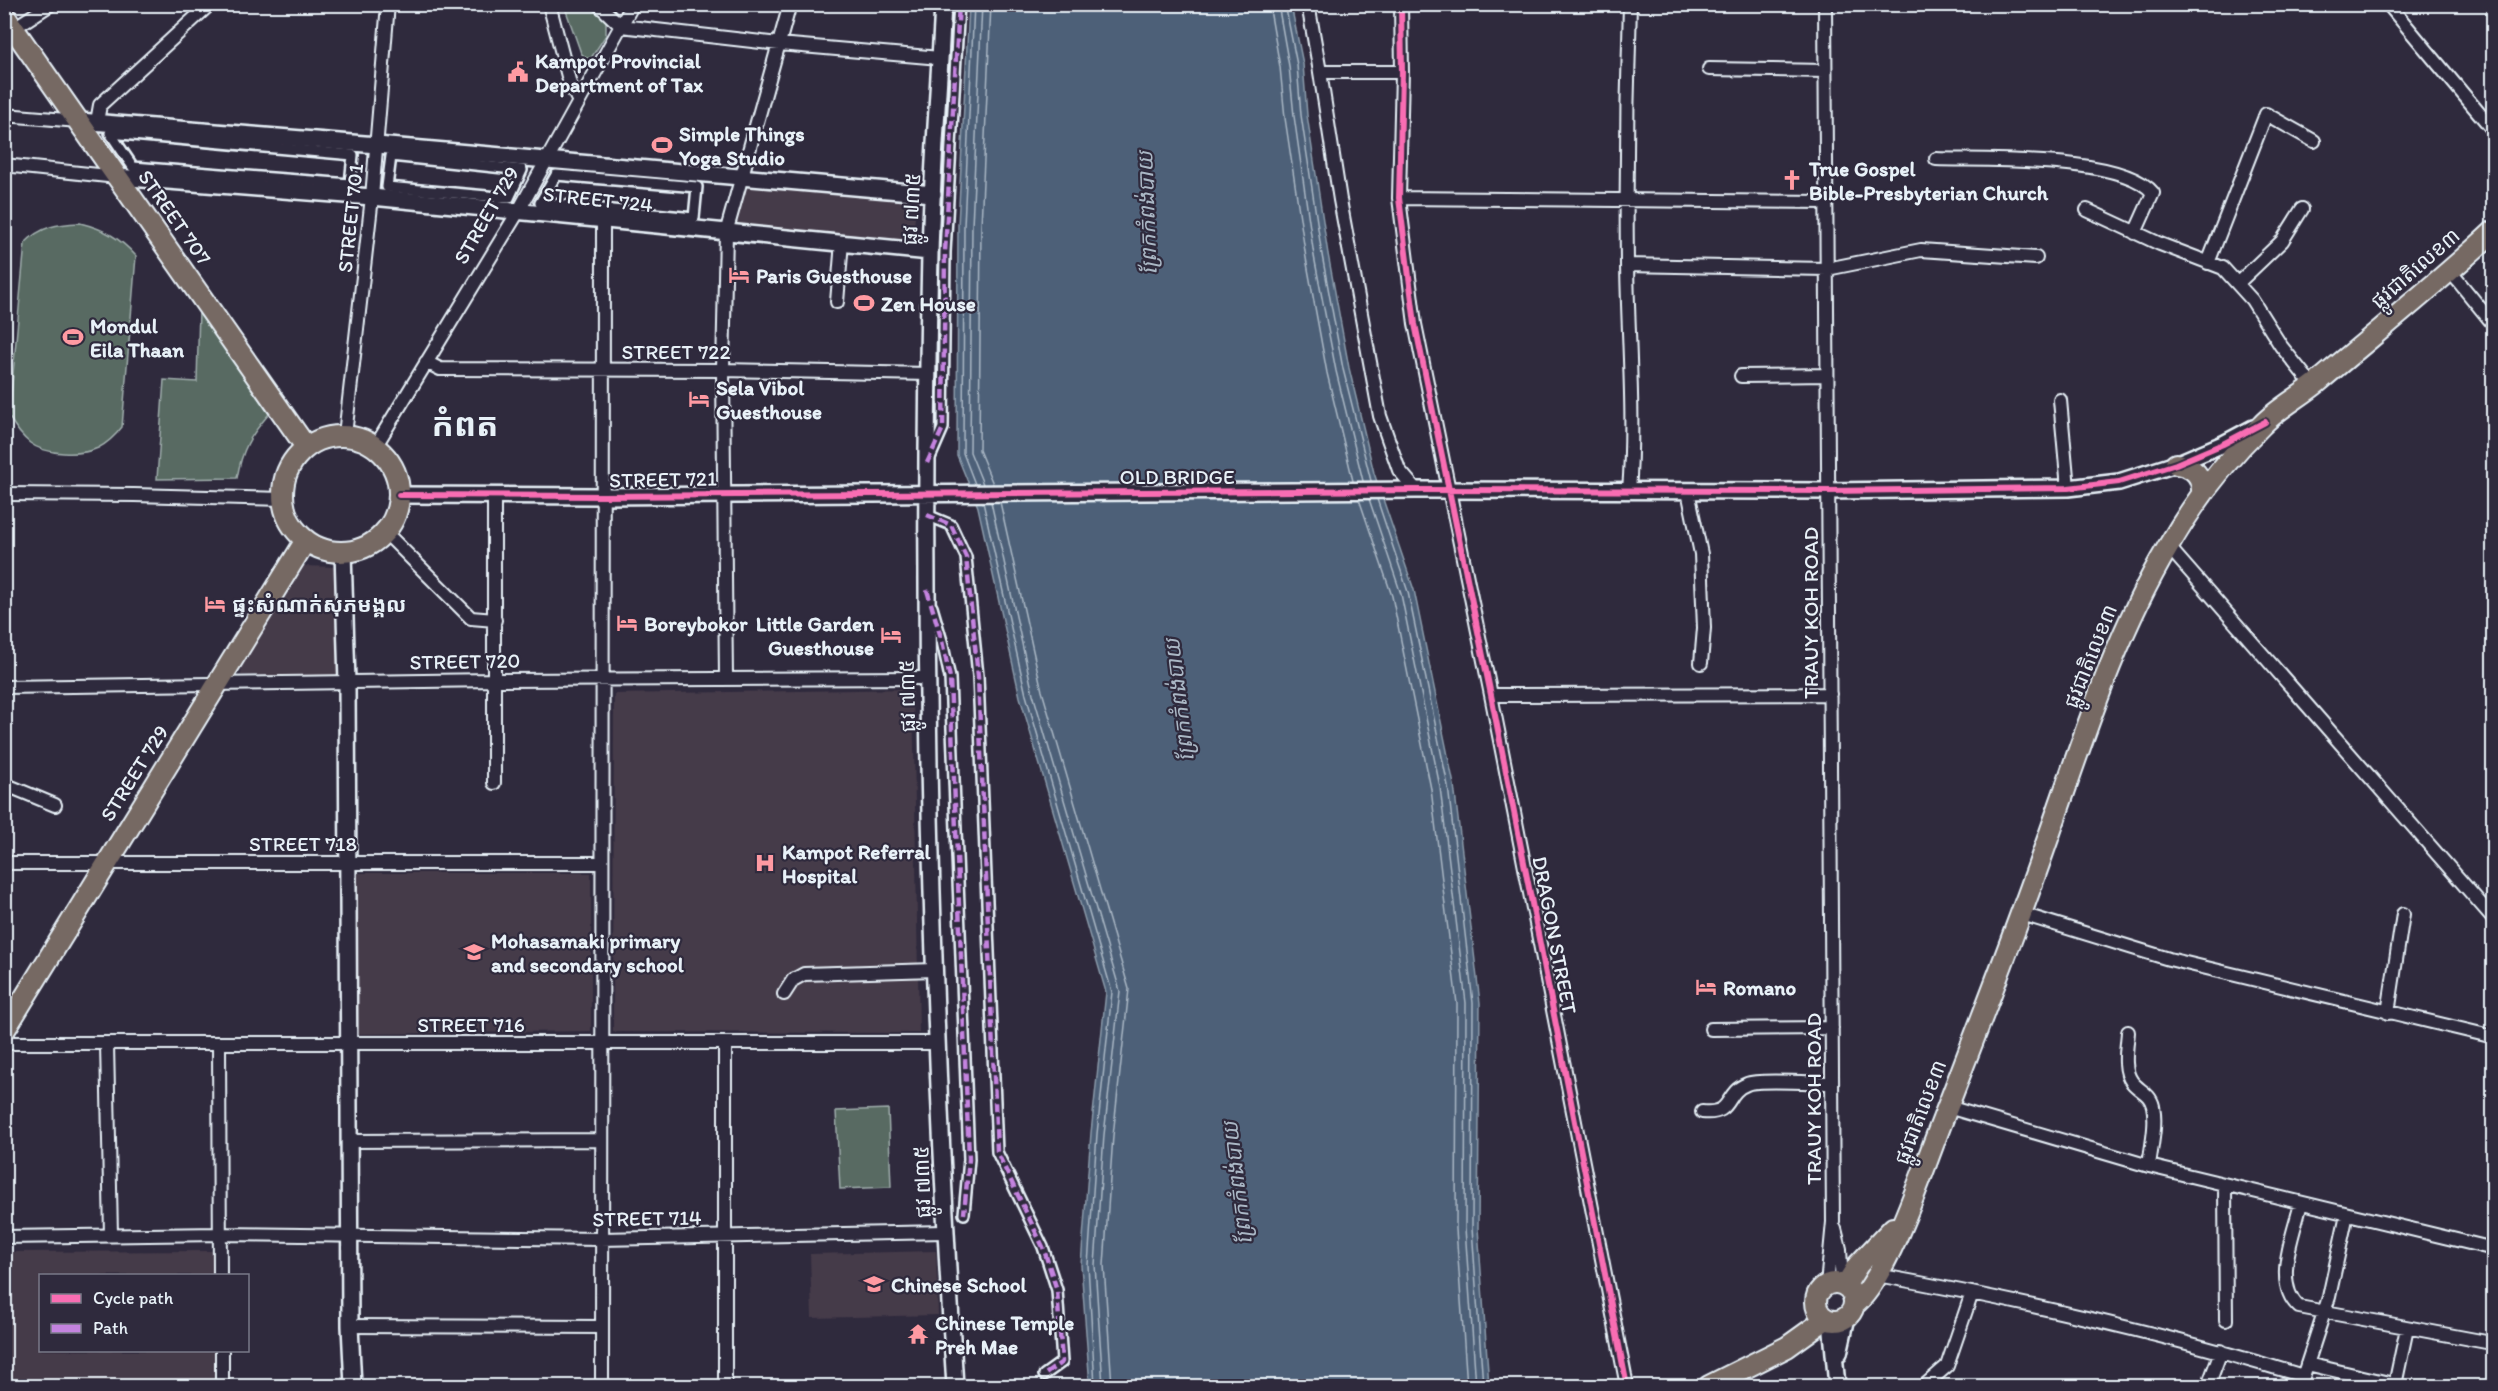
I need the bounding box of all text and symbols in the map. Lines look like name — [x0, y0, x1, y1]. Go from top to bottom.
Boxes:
place label: Kampot Provincial Department of Tax — [535, 48, 703, 98]
public building icon: Kampot Provincial Department of Tax — [506, 60, 530, 84]
place label: Simple Things Yoga Studio — [678, 121, 805, 171]
sports icon: Simple Things Yoga Studio — [650, 133, 674, 157]
water label: ព្រែកកំពង់បាយ — [1131, 149, 1163, 275]
place label: True Gospel Bible-Presbyterian Church — [1808, 156, 2049, 206]
street label: STREET 701 — [332, 162, 368, 274]
street label: STREET 729 — [448, 162, 524, 268]
street label: STREET 707 — [133, 165, 217, 269]
church icon: True Gospel Bible-Presbyterian Church — [1780, 168, 1804, 192]
street label: ផ្លូវ ៧៣៥ — [897, 172, 933, 246]
street label: STREET 724 — [542, 181, 655, 217]
street label: ផ្លូវជាតិលេខ៣ — [2365, 223, 2469, 319]
hotel icon: Paris Guesthouse — [727, 263, 751, 287]
place label: Paris Guesthouse — [756, 263, 912, 288]
sports icon: Zen House — [852, 291, 876, 315]
place label: Zen House — [881, 291, 976, 316]
place label: Mondul Eila Thaan — [90, 313, 184, 362]
sports icon: Mondul Eila Thaan — [61, 325, 85, 349]
street label: STREET 722 — [622, 339, 730, 364]
place label: Sela Vibol Guesthouse — [716, 375, 822, 424]
hotel icon: Sela Vibol Guesthouse — [687, 387, 711, 411]
district label: កំពត — [431, 405, 499, 444]
street label: OLD BRIDGE — [1119, 464, 1235, 489]
street label: STREET 721 — [609, 466, 717, 492]
street label: TRAUY KOH ROAD — [1798, 527, 1823, 699]
hotel icon: ផ្ទះសំណាក់សុភមង្គល — [203, 592, 227, 616]
place label: ផ្ទះសំណាក់សុភមង្គល — [232, 592, 406, 618]
street label: ផ្លូវជាតិលេខ៣ — [2058, 600, 2129, 714]
hotel icon: Boreybokor — [615, 611, 639, 635]
place label: Boreybokor — [644, 611, 749, 637]
place label: Little Garden Guesthouse — [756, 611, 874, 660]
hotel icon: Little Garden Guesthouse — [879, 623, 903, 647]
water label: ព្រែកកំពង់បាយ — [1158, 635, 1200, 763]
street label: STREET 720 — [409, 648, 521, 674]
street label: ផ្លូវ ៧៣៥ — [894, 659, 927, 733]
street label: STREET 729 — [95, 720, 173, 826]
street label: STREET 718 — [249, 831, 357, 856]
place label: Kampot Referral Hospital — [782, 839, 932, 889]
hospital icon: Kampot Referral Hospital — [753, 851, 777, 875]
street label: DRAGON STREET — [1527, 854, 1583, 1016]
place label: Mohasamaki primary and secondary school — [491, 928, 685, 978]
school or university icon: Mohasamaki primary and secondary school — [462, 940, 486, 964]
hotel icon: Romano — [1694, 975, 1718, 999]
place label: Romano — [1723, 975, 1796, 1000]
street label: STREET 716 — [417, 1012, 525, 1037]
street label: TRAUY KOH ROAD — [1801, 1013, 1826, 1185]
street label: ផ្លូវជាតិលេខ៣ — [1889, 1056, 1958, 1170]
water label: ព្រែកកំពង់បាយ — [1216, 1118, 1258, 1246]
street label: ផ្លូវ ៧៣៥ — [908, 1145, 943, 1219]
street label: STREET 714 — [592, 1205, 702, 1231]
school or university icon: Chinese School — [862, 1272, 886, 1296]
place label: Chinese School — [891, 1272, 1027, 1297]
legend — [39, 1274, 249, 1352]
text: Cycle path — [93, 1287, 174, 1309]
place label: Chinese Temple Preh Mae — [935, 1310, 1074, 1359]
text: Path — [93, 1317, 128, 1339]
temple icon: Chinese Temple Preh Mae — [906, 1322, 930, 1346]

